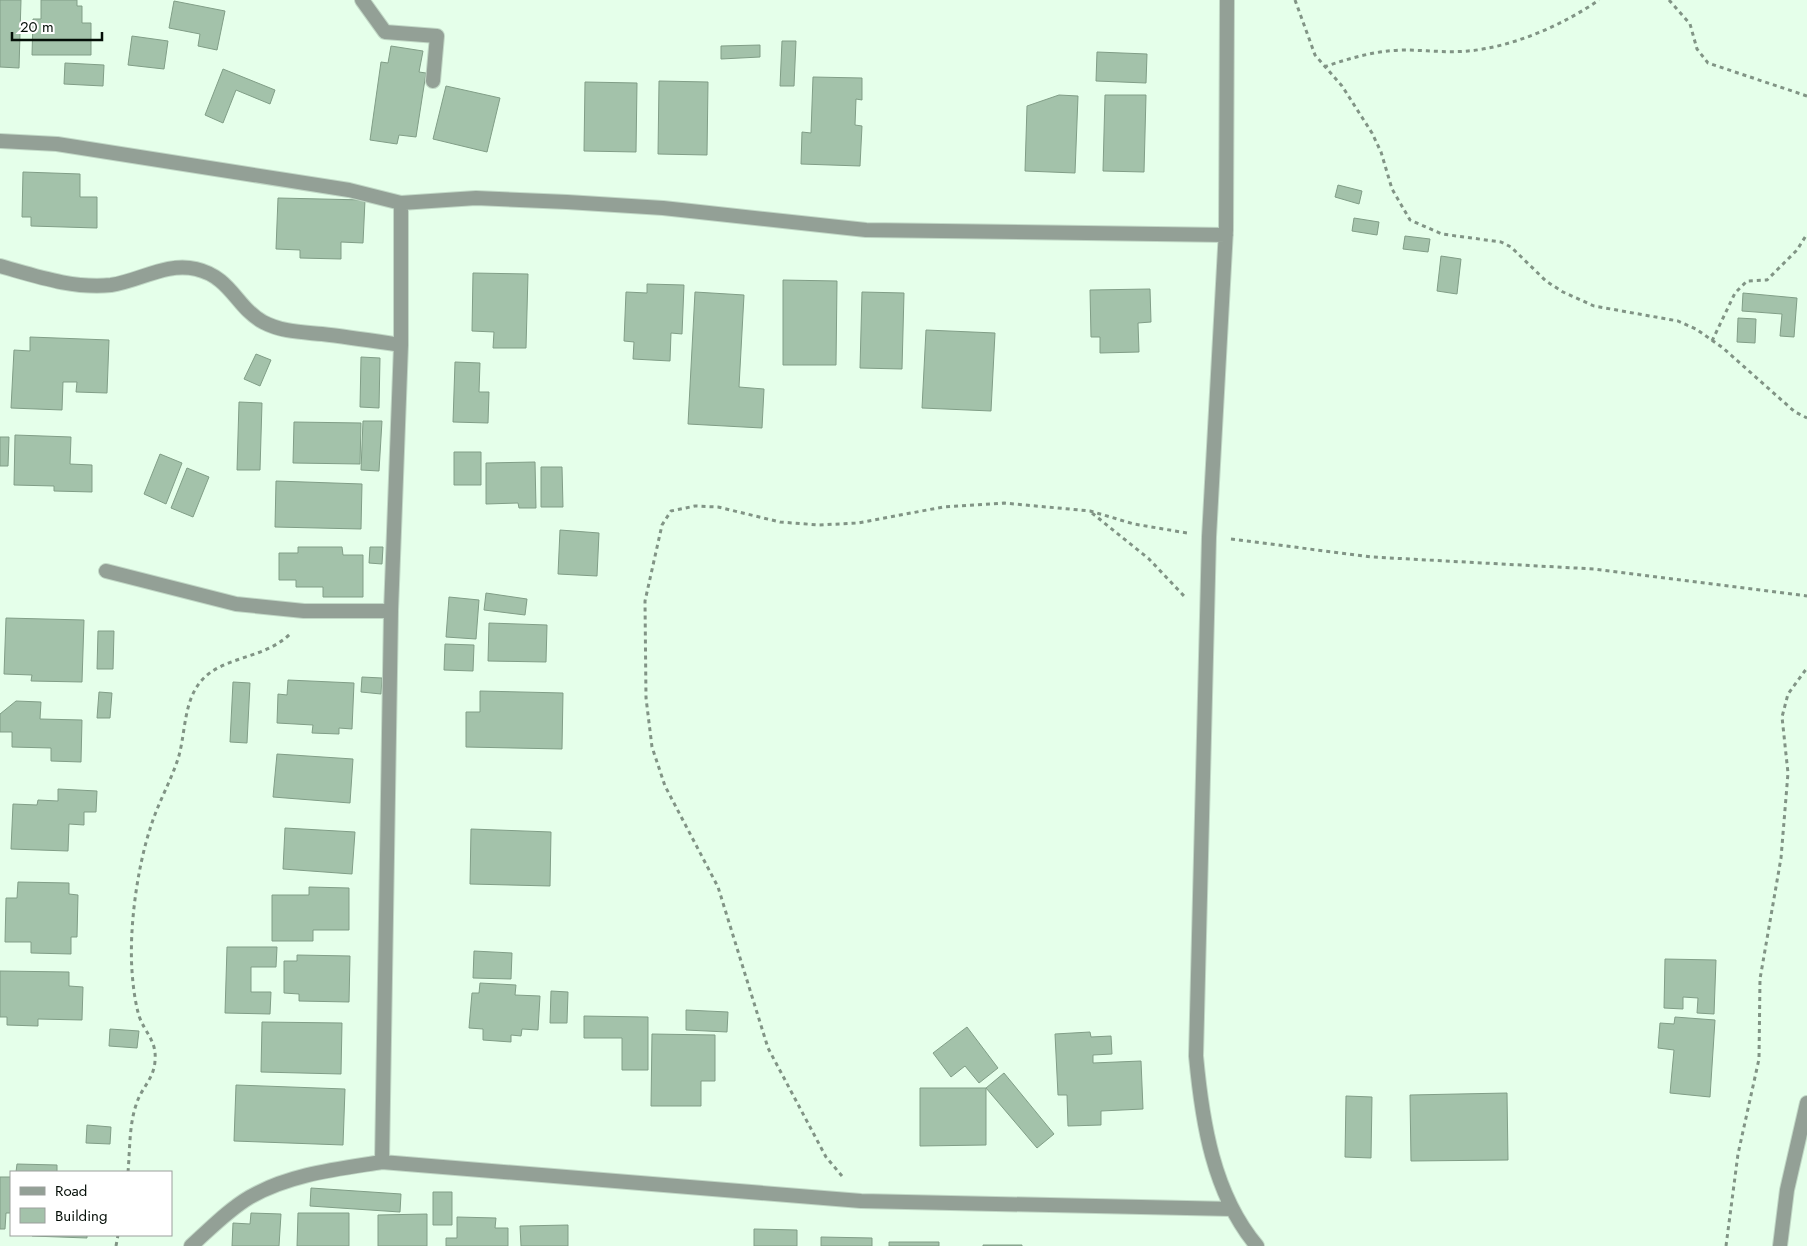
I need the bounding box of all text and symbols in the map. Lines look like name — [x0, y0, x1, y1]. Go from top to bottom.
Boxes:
scale bar — [12, 10, 102, 42]
text: 20 m — [20, 16, 54, 38]
legend — [10, 1171, 172, 1236]
text: Road — [55, 1180, 87, 1202]
text: Building — [55, 1205, 107, 1227]

